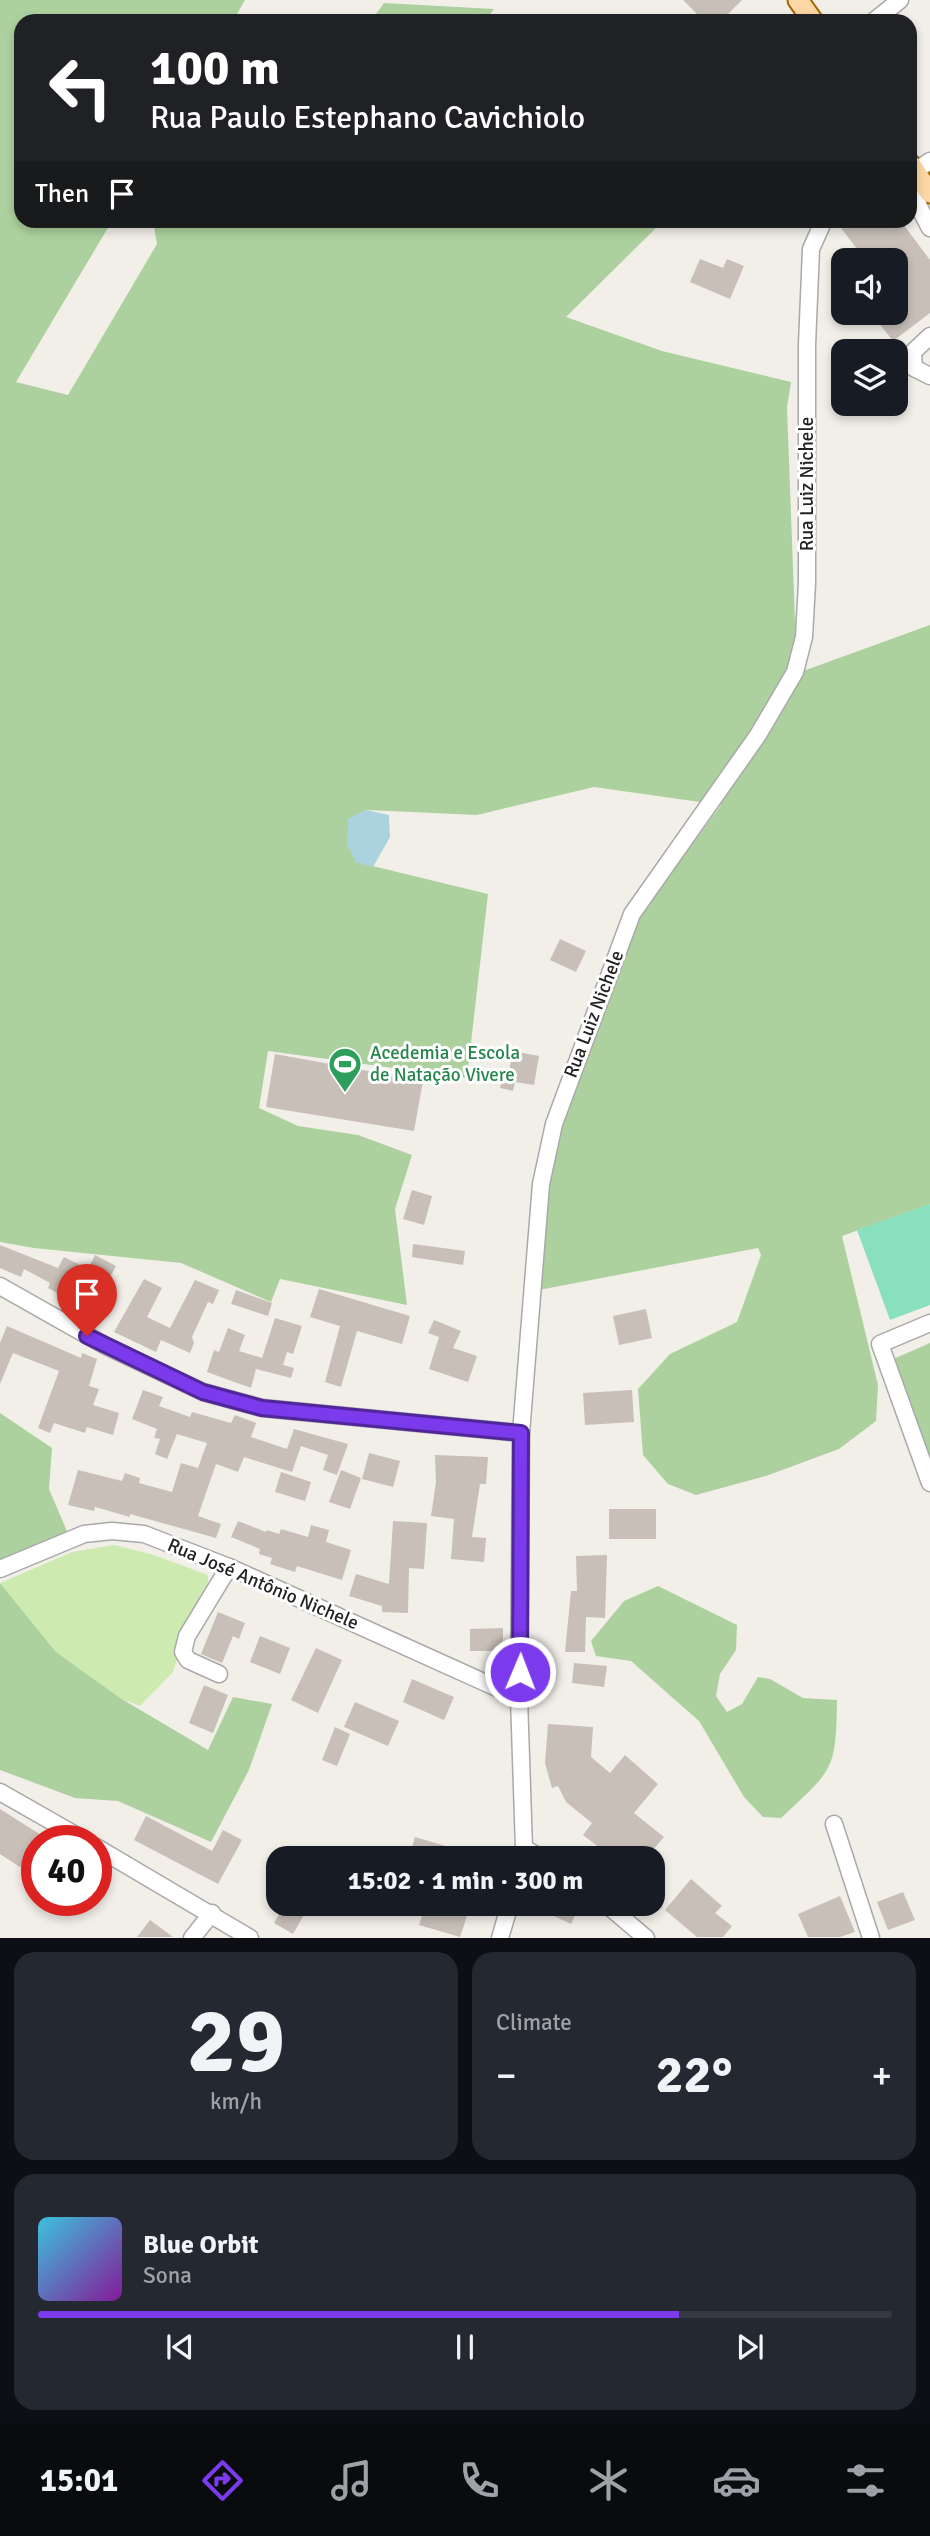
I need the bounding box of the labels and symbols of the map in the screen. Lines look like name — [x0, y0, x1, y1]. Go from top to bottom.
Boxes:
street label: Rua Luiz Nichele — [795, 417, 819, 551]
street label: Rua Luiz Nichele — [559, 947, 629, 1081]
place label: Acedemia e Escola de Natação Vivere — [370, 1041, 520, 1087]
sports icon: Acedemia e Escola de Natação Vivere — [326, 1045, 364, 1094]
pin — [57, 1264, 117, 1336]
street label: Rua José Antônio Nichele — [164, 1533, 362, 1635]
position arrow — [483, 1635, 557, 1709]
speed limit sign: 40 — [21, 1825, 112, 1916]

